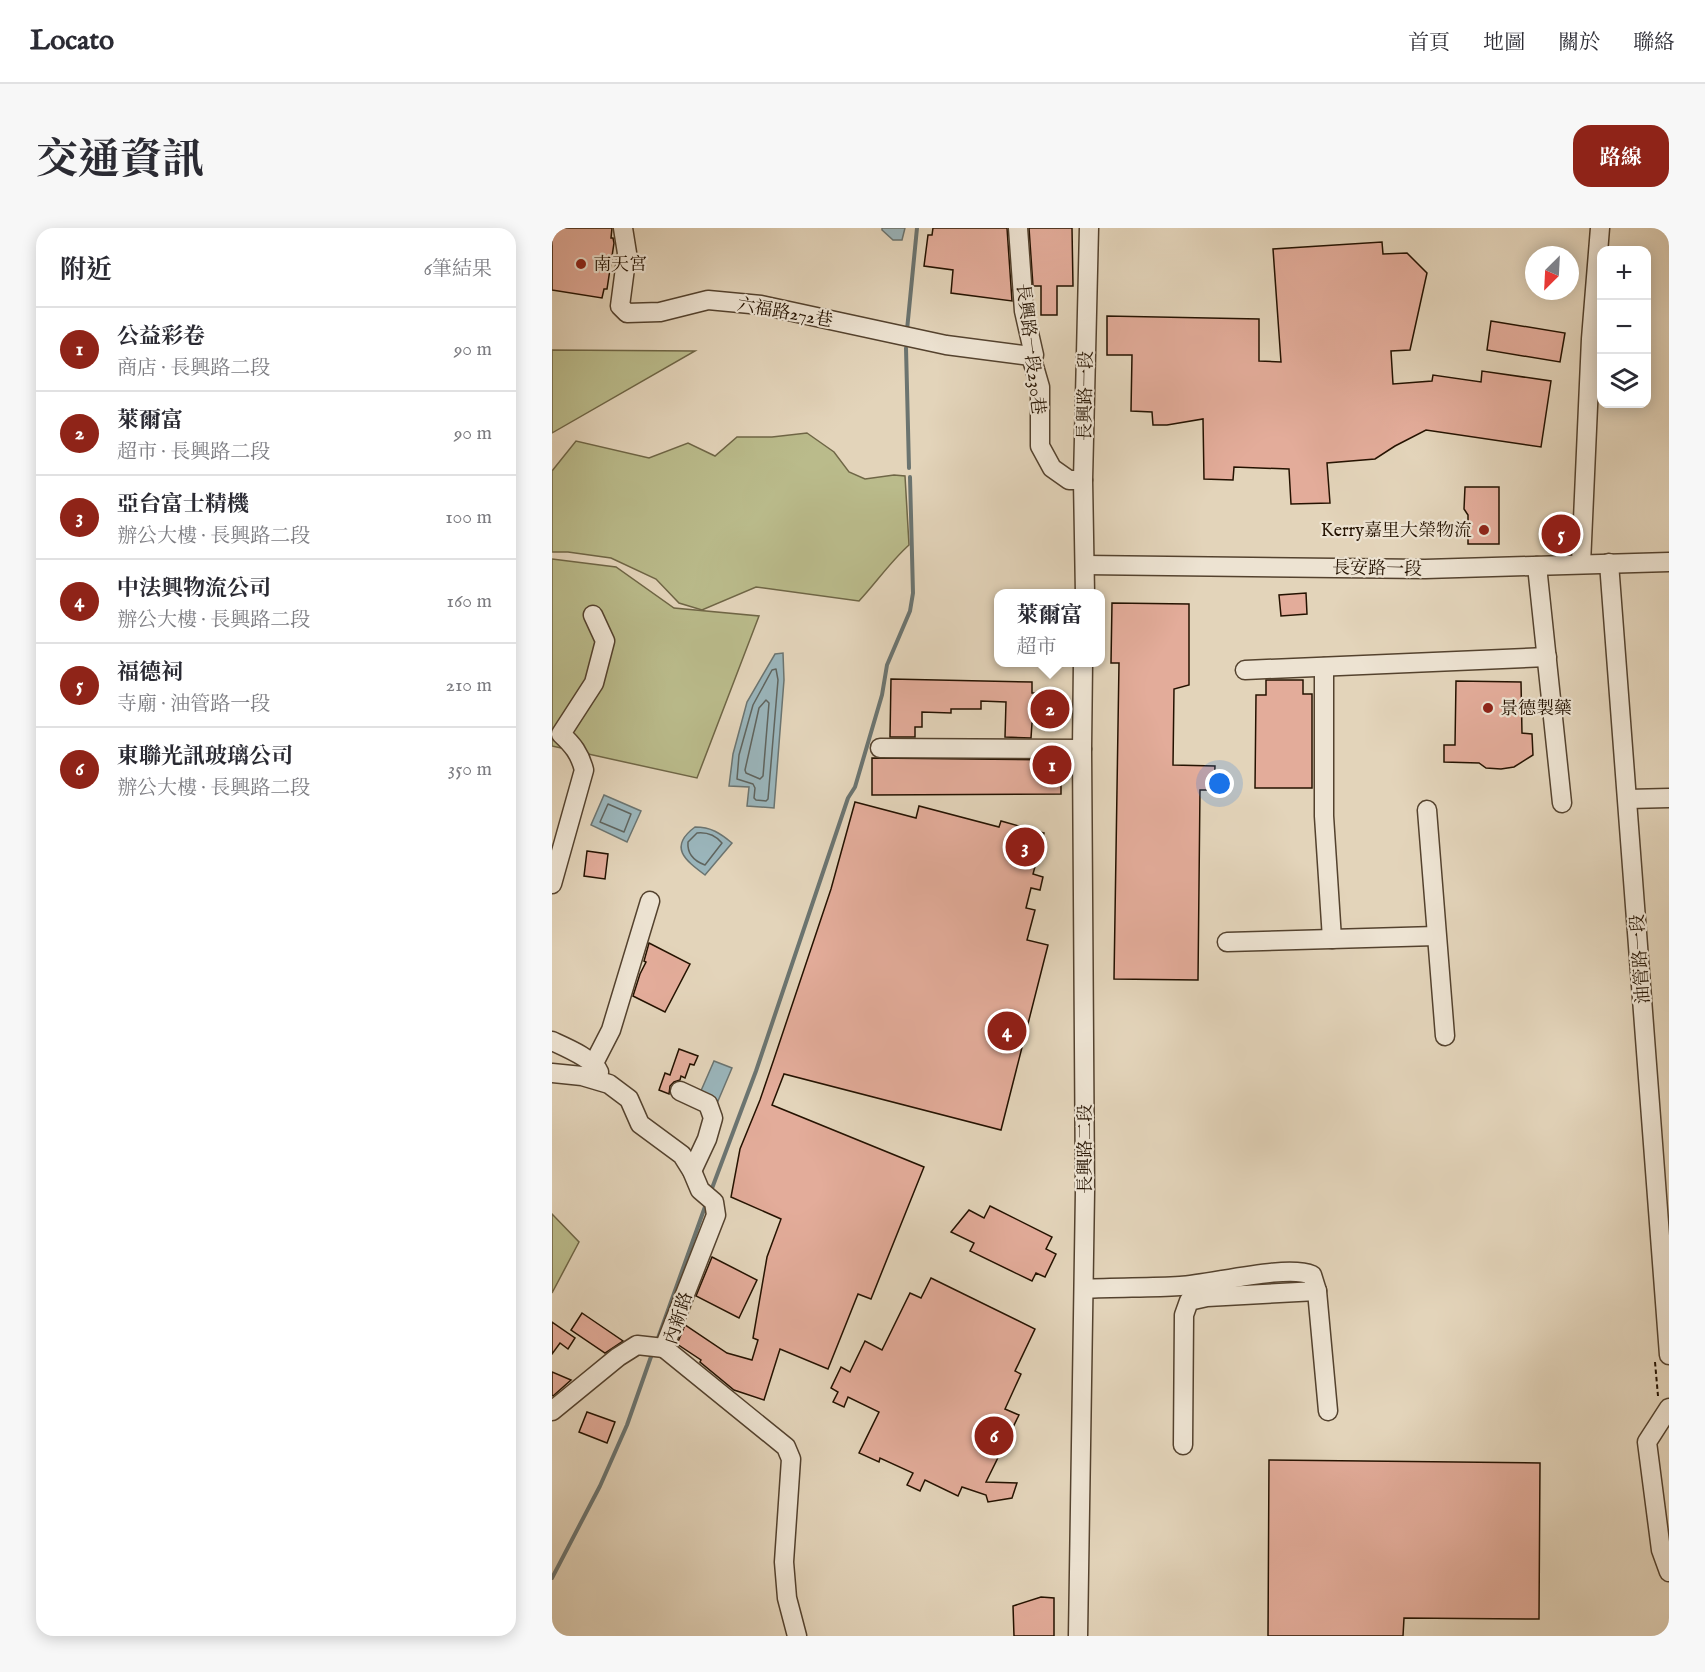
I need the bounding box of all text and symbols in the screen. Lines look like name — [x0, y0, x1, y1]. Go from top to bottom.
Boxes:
text: Locato — [30, 24, 114, 59]
text: 首頁 — [1408, 30, 1450, 57]
text: 地圖 — [1483, 30, 1525, 57]
text: 關於 — [1558, 30, 1600, 57]
text: 聯絡 — [1633, 30, 1675, 57]
button: 路線 — [1573, 125, 1669, 187]
text: 交通資訊 — [36, 135, 204, 188]
north arrow — [1525, 246, 1579, 300]
map controls — [1597, 246, 1651, 408]
button: + — [1597, 246, 1651, 300]
text: 附近 — [60, 254, 112, 287]
place label: 南天宮 — [593, 254, 647, 277]
text: 6筆結果 — [424, 257, 492, 282]
marker: 南天宮 — [574, 257, 588, 271]
street label: 長興路一段230巷 — [1010, 282, 1049, 416]
street label: 六福路272巷 — [735, 294, 835, 333]
button: − — [1597, 300, 1651, 354]
text: 公益彩卷 — [117, 323, 205, 351]
text: 1 — [76, 337, 83, 362]
text: 90 m — [454, 337, 492, 362]
street label: 長興路一段 — [1074, 351, 1099, 441]
button: layers — [1597, 354, 1651, 408]
text: 商店 · 長興路二段 — [117, 356, 270, 381]
text: 萊爾富 — [117, 407, 183, 435]
text: 2 — [75, 421, 84, 446]
text: 90 m — [454, 421, 492, 446]
text: 超市 · 長興路二段 — [117, 440, 270, 465]
text: 亞台富士精機 — [117, 491, 249, 519]
text: 3 — [76, 505, 83, 530]
text: 100 m — [445, 505, 492, 530]
pin: 5 — [1542, 512, 1580, 556]
place label: Kerry嘉里大榮物流 — [1321, 520, 1472, 543]
marker: Kerry嘉里大榮物流 — [1477, 523, 1491, 537]
text: 辦公大樓 · 長興路二段 — [117, 524, 310, 549]
street label: 長安路一段 — [1332, 557, 1422, 582]
text: 中法興物流公司 — [117, 575, 271, 603]
text: 4 — [75, 589, 84, 614]
text: 160 m — [446, 589, 492, 614]
popup — [994, 589, 1105, 667]
text: 萊爾富 — [1016, 602, 1083, 630]
text: 辦公大樓 · 長興路二段 — [117, 608, 310, 633]
text: 超市 — [1016, 635, 1056, 660]
text: 福德祠 — [117, 659, 183, 687]
text: 5 — [76, 673, 83, 698]
text: 210 m — [446, 673, 492, 698]
pin: 2 — [1030, 686, 1070, 732]
text: 寺廟 · 油管路一段 — [117, 692, 270, 717]
place label: 景德製藥 — [1500, 698, 1572, 721]
marker: 景德製藥 — [1481, 701, 1495, 715]
pin: 1 — [1032, 742, 1072, 788]
text: 東聯光訊玻璃公司 — [117, 743, 293, 771]
text: 6 — [75, 757, 84, 782]
text: 350 m — [448, 757, 492, 782]
your location — [1205, 769, 1234, 798]
text: 辦公大樓 · 長興路二段 — [117, 776, 310, 801]
pin: 3 — [1006, 824, 1044, 870]
street label: 油管路一段 — [1627, 913, 1656, 1005]
pin: 4 — [988, 1008, 1026, 1054]
street label: 長興路二段 — [1075, 1104, 1098, 1194]
street label: 內新路 — [660, 1289, 699, 1348]
pin: 6 — [974, 1414, 1014, 1458]

